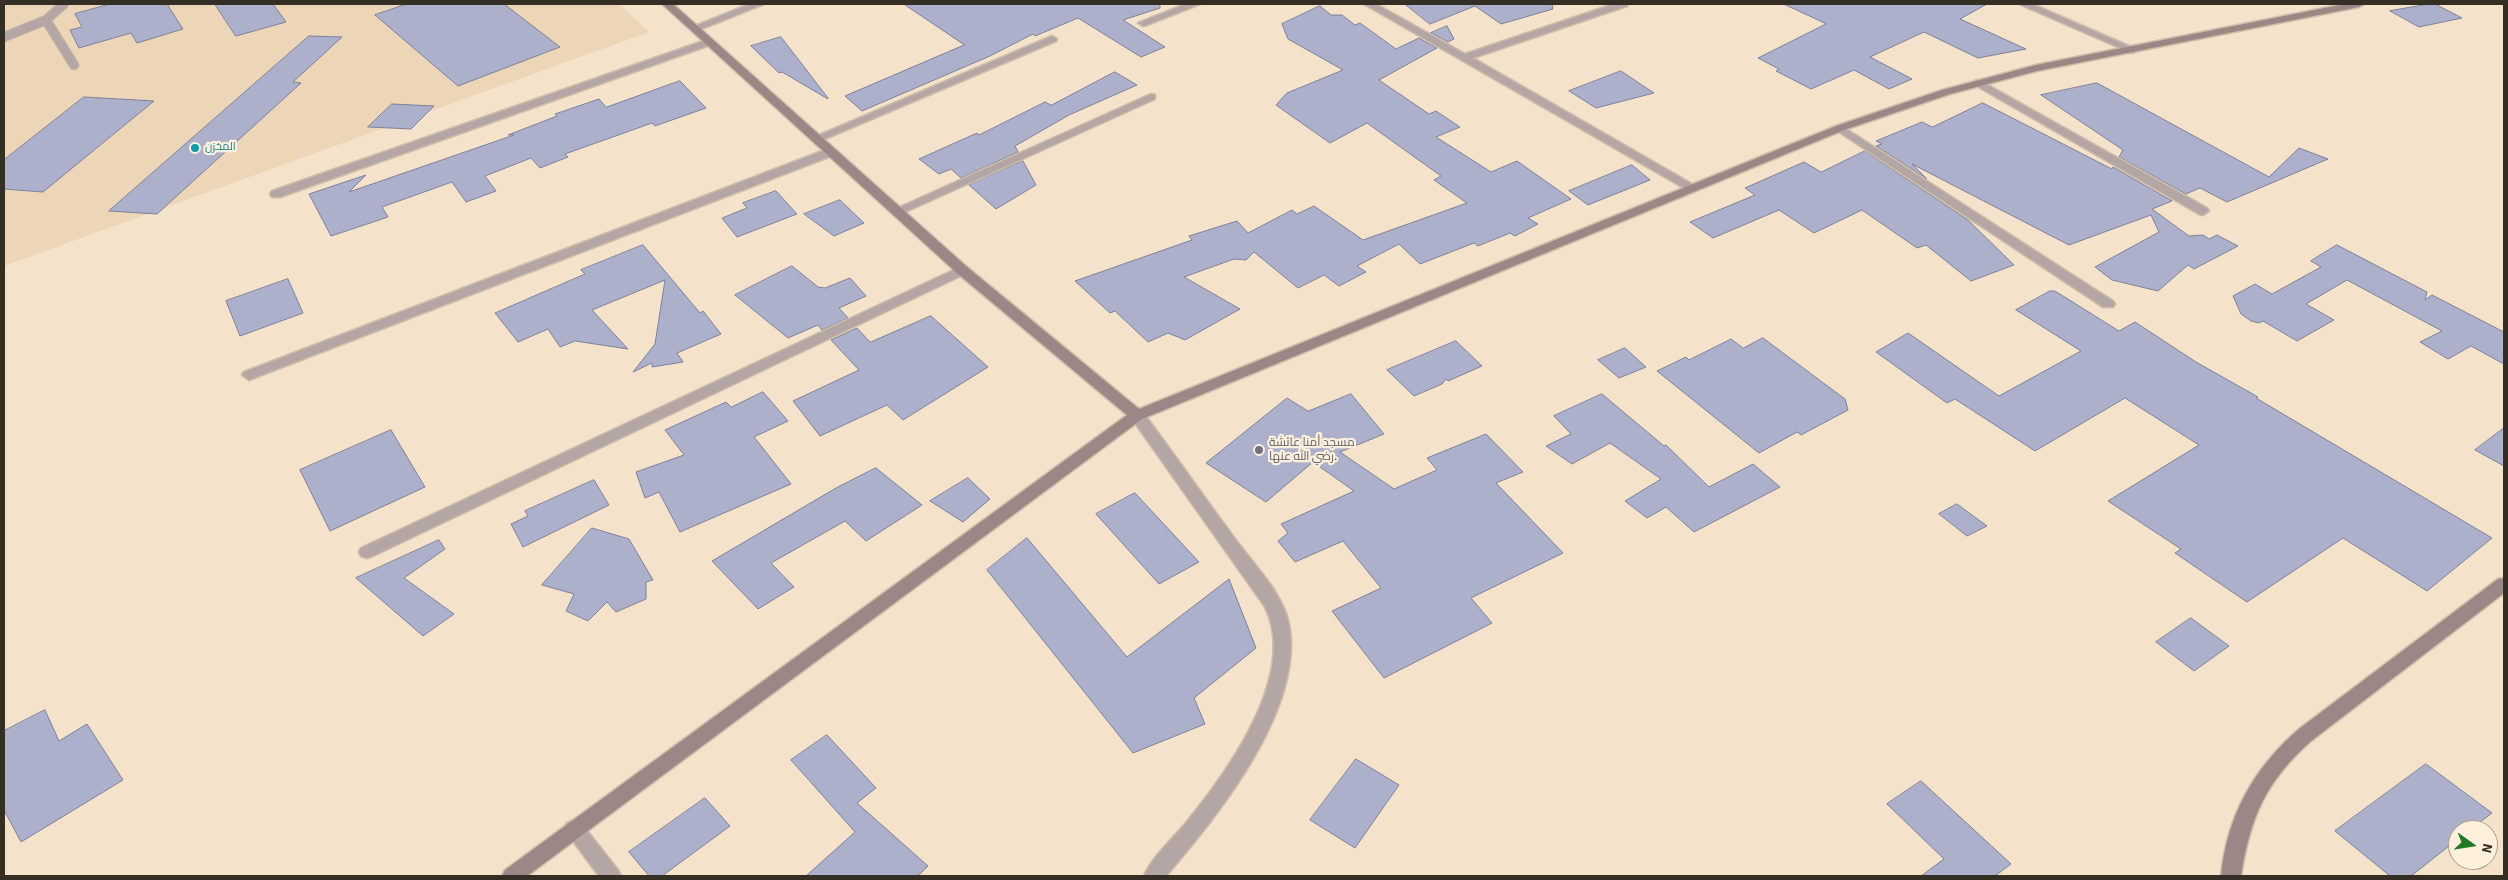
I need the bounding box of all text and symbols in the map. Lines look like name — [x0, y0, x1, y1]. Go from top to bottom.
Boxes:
place label: المخزن — [205, 141, 236, 155]
marker: المخزن — [189, 142, 201, 154]
place label: مسجد أمنا عائشة رضي الله عنها. — [1269, 436, 1355, 464]
marker: مسجد أمنا عائشة رضي الله عنها. — [1253, 444, 1265, 456]
north arrow — [2448, 820, 2498, 870]
text: N — [2476, 841, 2497, 855]

